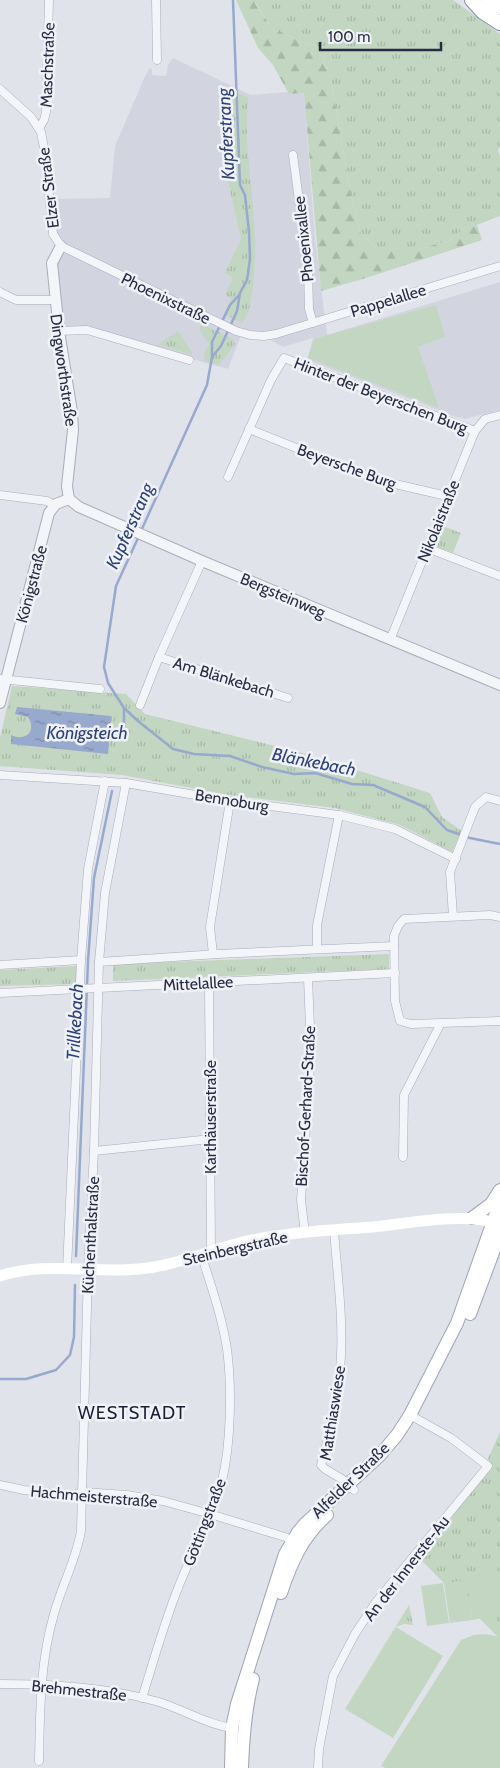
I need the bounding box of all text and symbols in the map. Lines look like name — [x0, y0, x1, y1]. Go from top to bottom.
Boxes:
scale bar — [320, 20, 441, 52]
street label: Maschstraße — [37, 22, 58, 108]
text: 100 m — [328, 28, 370, 46]
water label: Kupferstrang — [213, 87, 239, 180]
street label: Elzer Straße — [34, 146, 63, 229]
street label: Phoenixallee — [290, 195, 317, 283]
street label: Phoenixstraße — [118, 269, 213, 328]
street label: Pappelallee — [348, 280, 428, 321]
street label: Dingworthstraße — [46, 313, 81, 427]
street label: Hinter der Beyerschen Burg — [291, 354, 471, 438]
street label: Beyersche Burg — [295, 440, 400, 494]
street label: Nikolaistraße — [413, 477, 464, 565]
water label: Kupferstrang — [101, 479, 159, 572]
street label: Königstraße — [12, 543, 51, 625]
street label: Bergsteinweg — [237, 569, 329, 622]
street label: Am Blänkebach — [171, 653, 277, 702]
water label: Königsteich — [46, 722, 128, 744]
water label: Blänkebach — [270, 743, 358, 781]
street label: Bennoburg — [194, 785, 271, 816]
street label: Mittelallee — [162, 972, 234, 995]
water label: Trillkebach — [62, 983, 88, 1061]
street label: Bischof-Gerhard-Straße — [292, 1025, 319, 1187]
street label: Karthäuserstraße — [201, 1060, 220, 1174]
street label: Küchenthalstraße — [78, 1176, 103, 1294]
street label: Steinbergstraße — [181, 1227, 289, 1270]
street label: Matthiaswiese — [316, 1364, 349, 1462]
district label: WESTSTADT — [78, 1402, 186, 1424]
street label: Alfelder Straße — [308, 1439, 393, 1522]
street label: Göttingstraße — [179, 1476, 230, 1569]
street label: Hachmeisterstraße — [30, 1481, 158, 1512]
street label: An der Innerste-Au — [359, 1512, 453, 1625]
street label: Brehmestraße — [31, 1676, 127, 1705]

